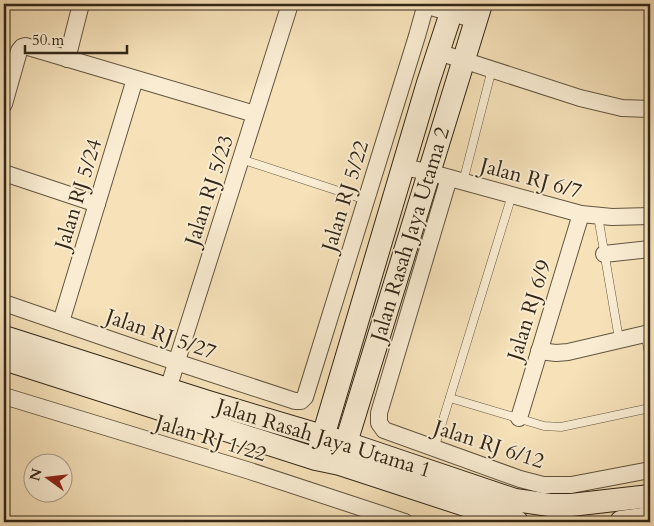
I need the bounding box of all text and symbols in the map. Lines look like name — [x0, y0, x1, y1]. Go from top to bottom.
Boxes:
scale bar — [25, 22, 128, 54]
text: 50 m — [32, 30, 64, 50]
street label: Jalan Rasah Jaya Utama 2 — [363, 123, 457, 348]
street label: Jalan RJ 5/23 — [177, 131, 241, 252]
street label: Jalan RJ 5/24 — [47, 135, 109, 256]
street label: Jalan RJ 5/22 — [314, 137, 376, 258]
street label: Jalan RJ 6/7 — [474, 150, 585, 206]
street label: Jalan RJ 6/9 — [500, 256, 559, 367]
street label: Jalan RJ 5/27 — [99, 301, 220, 367]
street label: Jalan Rasah Jaya Utama 1 — [210, 391, 435, 485]
street label: Jalan RJ 1/22 — [149, 407, 270, 469]
street label: Jalan RJ 6/12 — [427, 412, 548, 476]
north arrow — [22, 454, 72, 504]
text: N — [25, 466, 47, 483]

